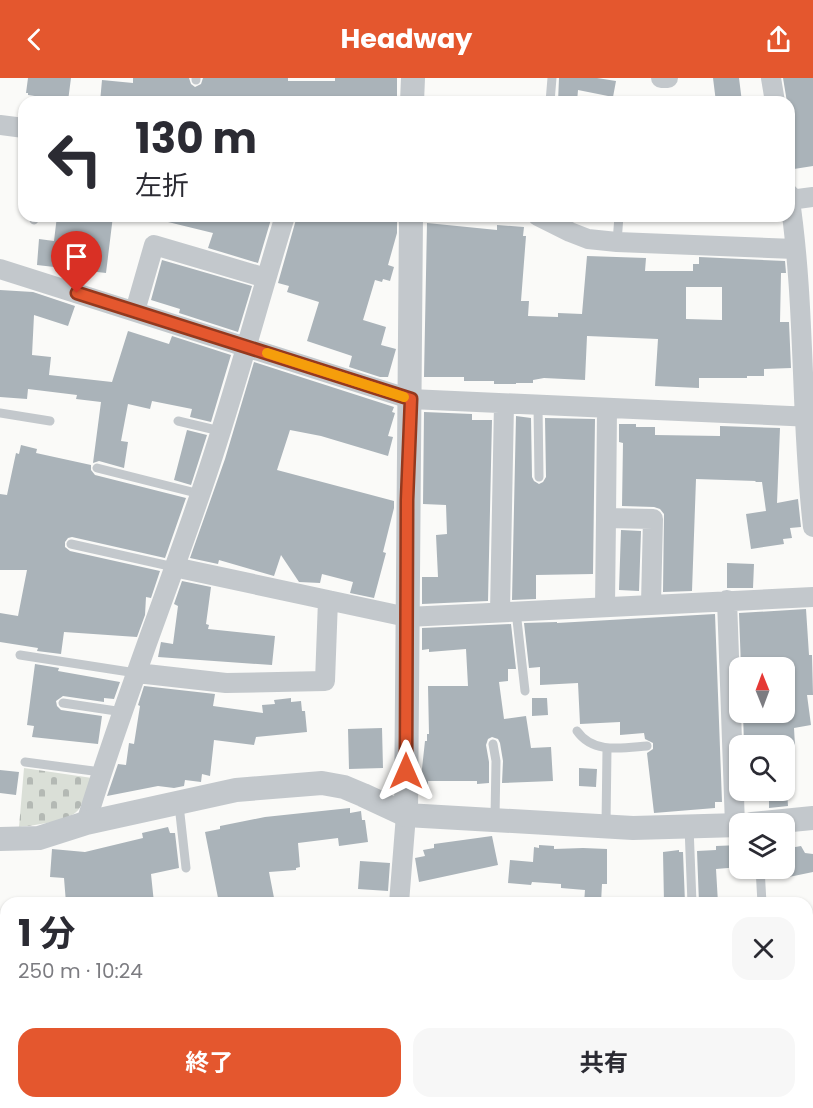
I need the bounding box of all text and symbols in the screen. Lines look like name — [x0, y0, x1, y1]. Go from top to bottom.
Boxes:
text: Headway — [341, 20, 472, 57]
icon: back — [18, 23, 51, 56]
icon: share — [762, 23, 795, 56]
text: 130 m — [135, 109, 257, 168]
icon: left — [36, 120, 114, 198]
text: 左折 — [135, 167, 189, 204]
pin — [51, 231, 102, 293]
icon: arrive — [60, 240, 93, 273]
north arrow — [729, 657, 795, 723]
map controls — [729, 657, 795, 879]
button: search — [729, 735, 795, 801]
position arrow — [374, 739, 438, 803]
button: layers — [729, 813, 795, 879]
text: 1 分 — [18, 908, 75, 959]
button: close — [732, 917, 795, 980]
text: 250 m · 10:24 — [18, 957, 143, 985]
button: 終了 — [18, 1028, 401, 1097]
button: 共有 — [413, 1028, 795, 1097]

